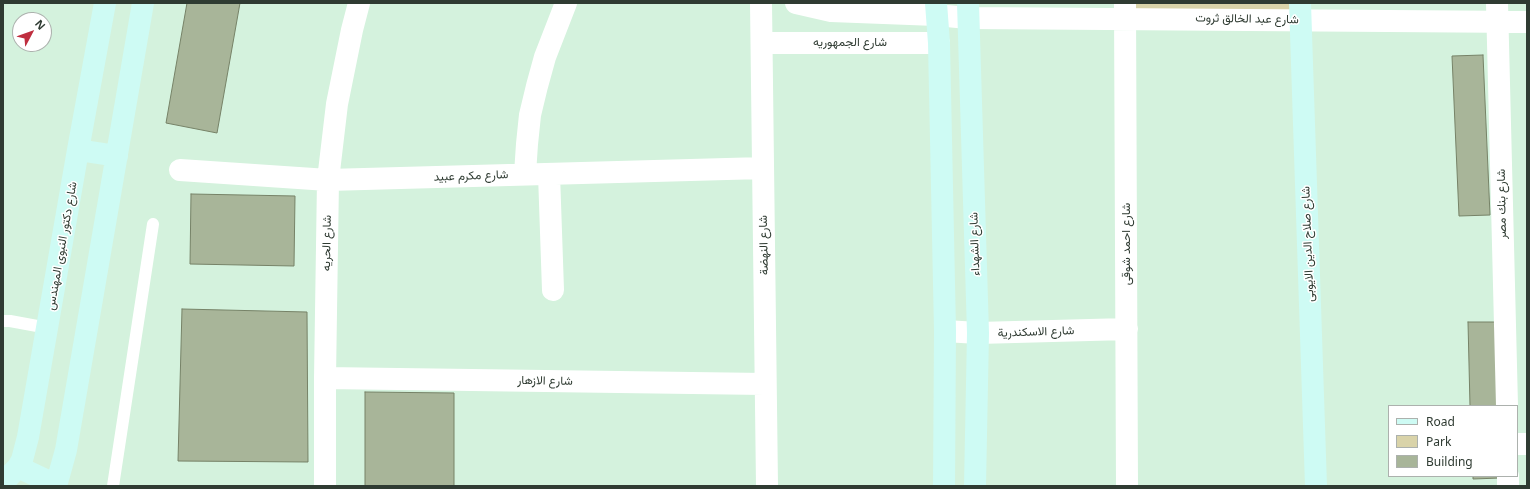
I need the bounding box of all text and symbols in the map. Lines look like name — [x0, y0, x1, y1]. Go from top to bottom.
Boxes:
street label: شارع عبد الخالق ثروت — [1195, 11, 1299, 27]
north arrow — [12, 12, 52, 52]
text: N — [32, 16, 49, 33]
street label: شارع الجمهوريه — [813, 36, 887, 50]
street label: شارع مكرم عبيد — [433, 167, 509, 185]
street label: شارع بنك مصر — [1494, 169, 1510, 239]
street label: شارع دكتور النبوى المهندس — [44, 181, 80, 311]
street label: شارع صلاح الدين الايوبى — [1299, 186, 1317, 302]
street label: شارع احمد شوقى — [1120, 203, 1134, 285]
street label: شارع الشهداء — [967, 212, 983, 276]
street label: شارع الحريه — [319, 215, 335, 271]
street label: شارع النهضة — [756, 215, 772, 275]
street label: شارع الاسكندرية — [997, 323, 1075, 341]
street label: شارع الازهار — [517, 373, 573, 389]
legend — [1388, 405, 1518, 477]
text: Road — [1426, 413, 1455, 430]
text: Park — [1426, 433, 1451, 450]
text: Building — [1426, 453, 1473, 470]

